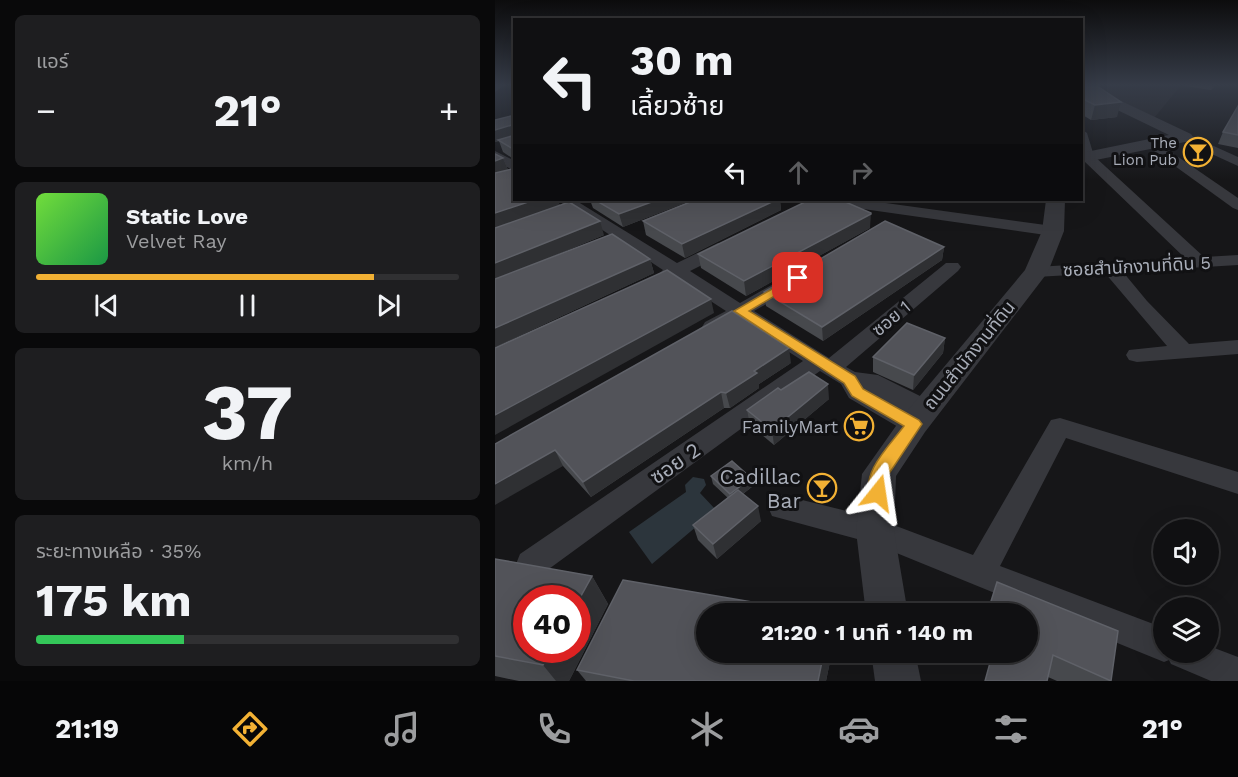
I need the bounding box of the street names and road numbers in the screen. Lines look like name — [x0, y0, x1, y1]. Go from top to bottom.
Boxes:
street label: ซอยสำนักงานที่ดิน 5 — [1062, 250, 1212, 280]
street label: ถนนสำนักงานที่ดิน — [917, 295, 1019, 413]
street label: ซอย 1 — [867, 296, 915, 340]
street label: ซอย 2 — [645, 437, 705, 489]

